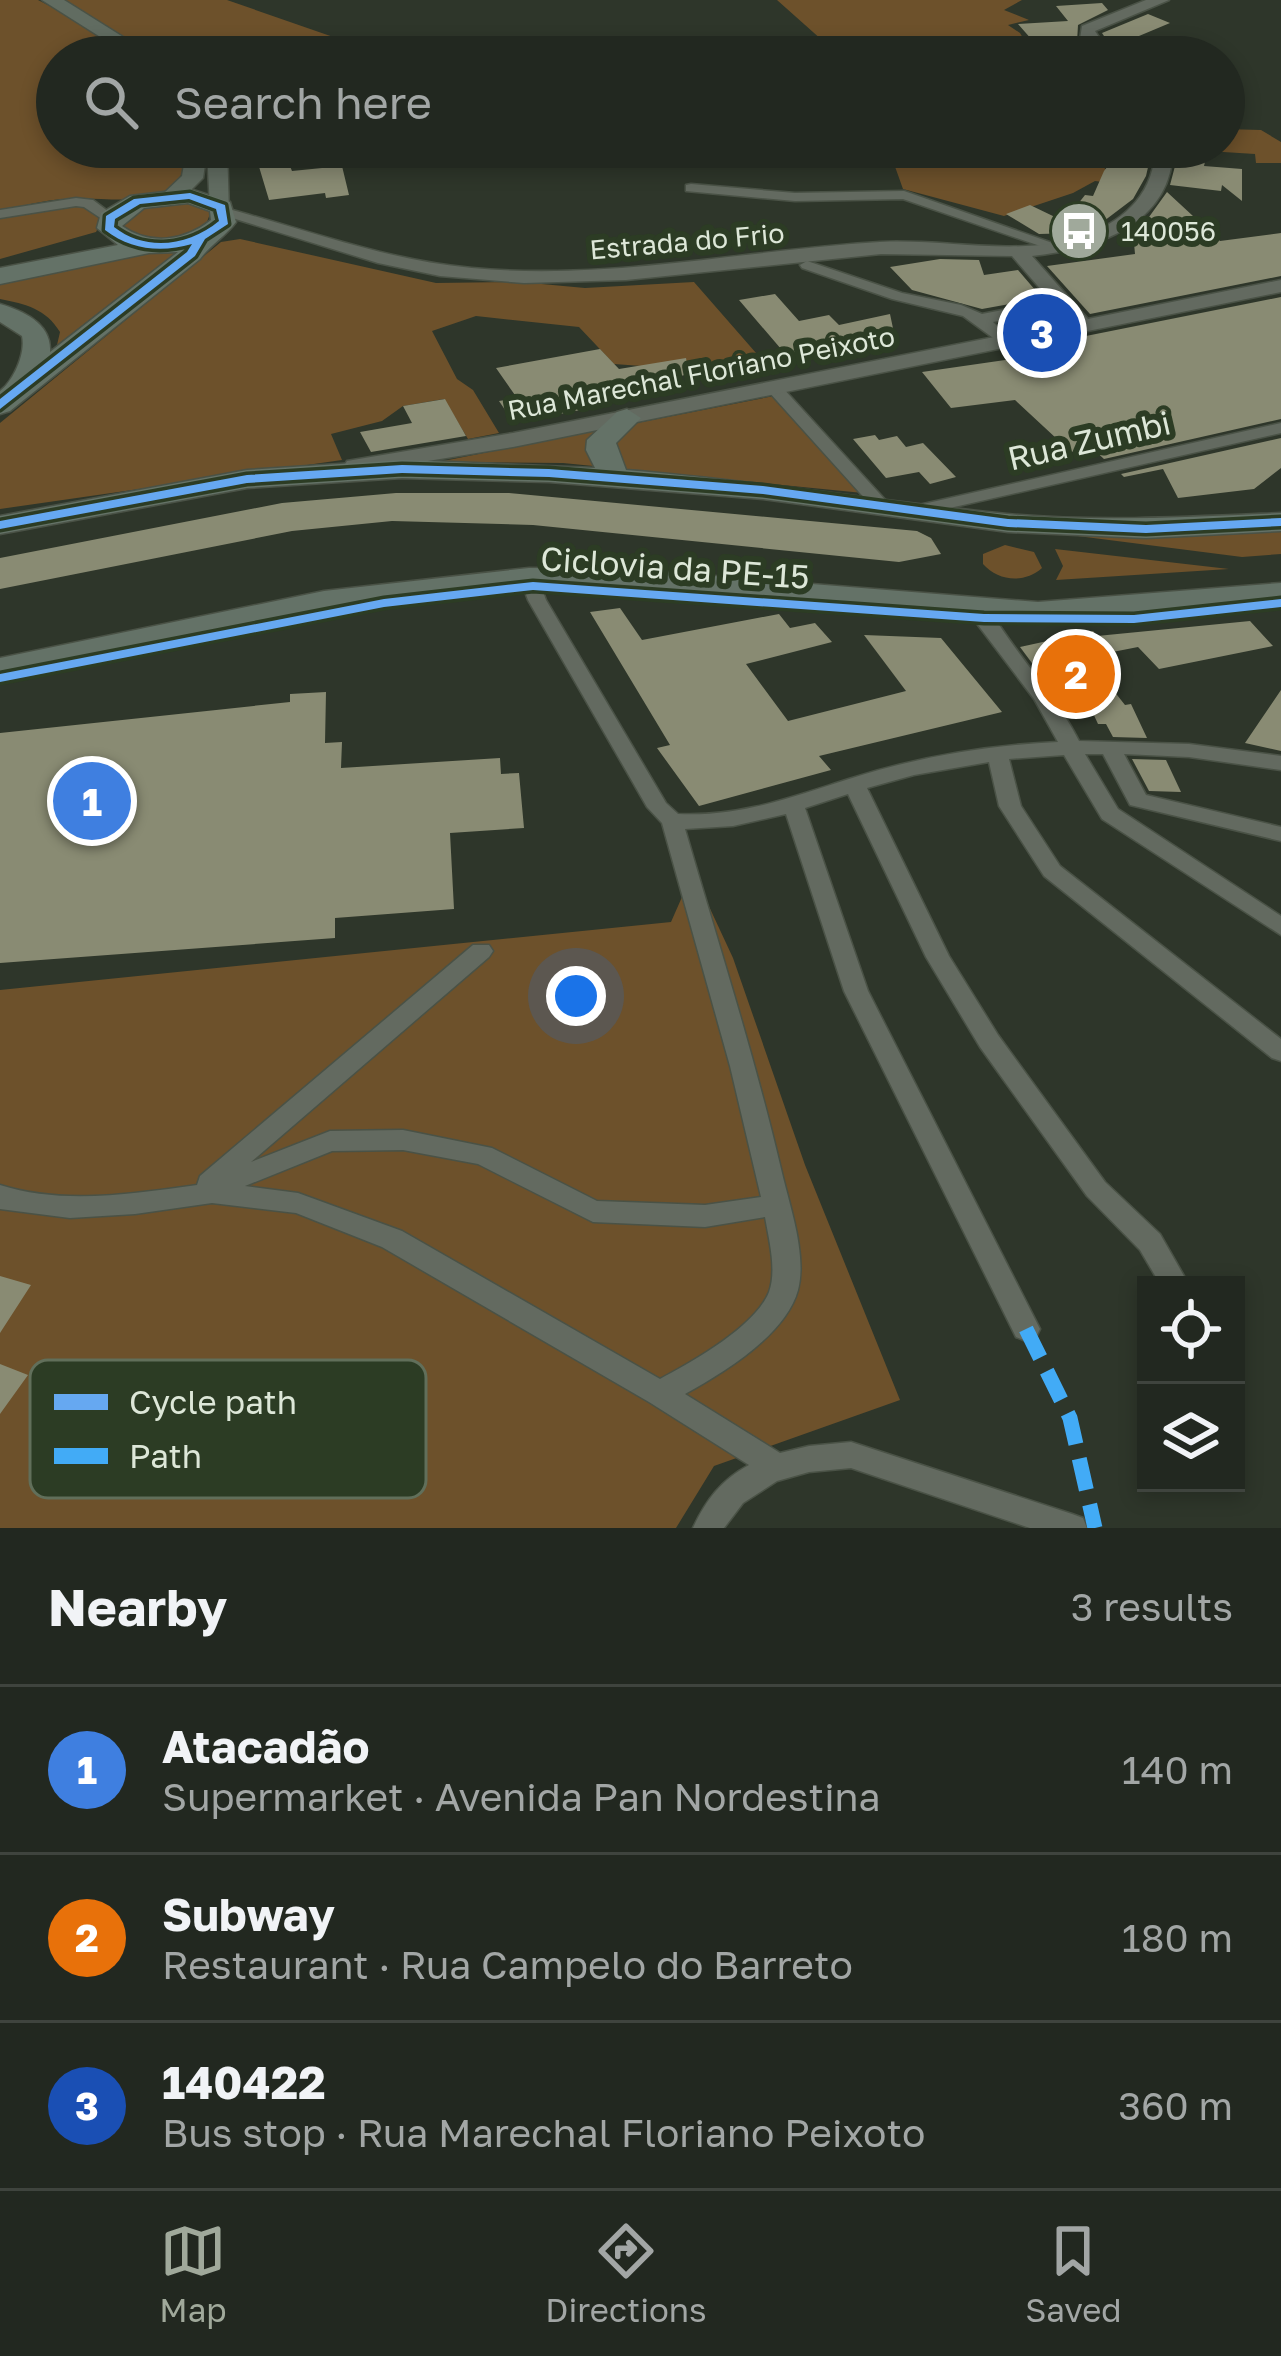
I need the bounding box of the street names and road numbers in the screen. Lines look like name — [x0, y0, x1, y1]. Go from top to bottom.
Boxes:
street label: Estrada do Frio — [588, 217, 786, 265]
street label: Rua Marechal Floriano Peixoto — [505, 320, 897, 426]
street label: Rua Zumbi — [1004, 402, 1174, 478]
street label: Ciclovia da PE-15 — [539, 538, 811, 596]

